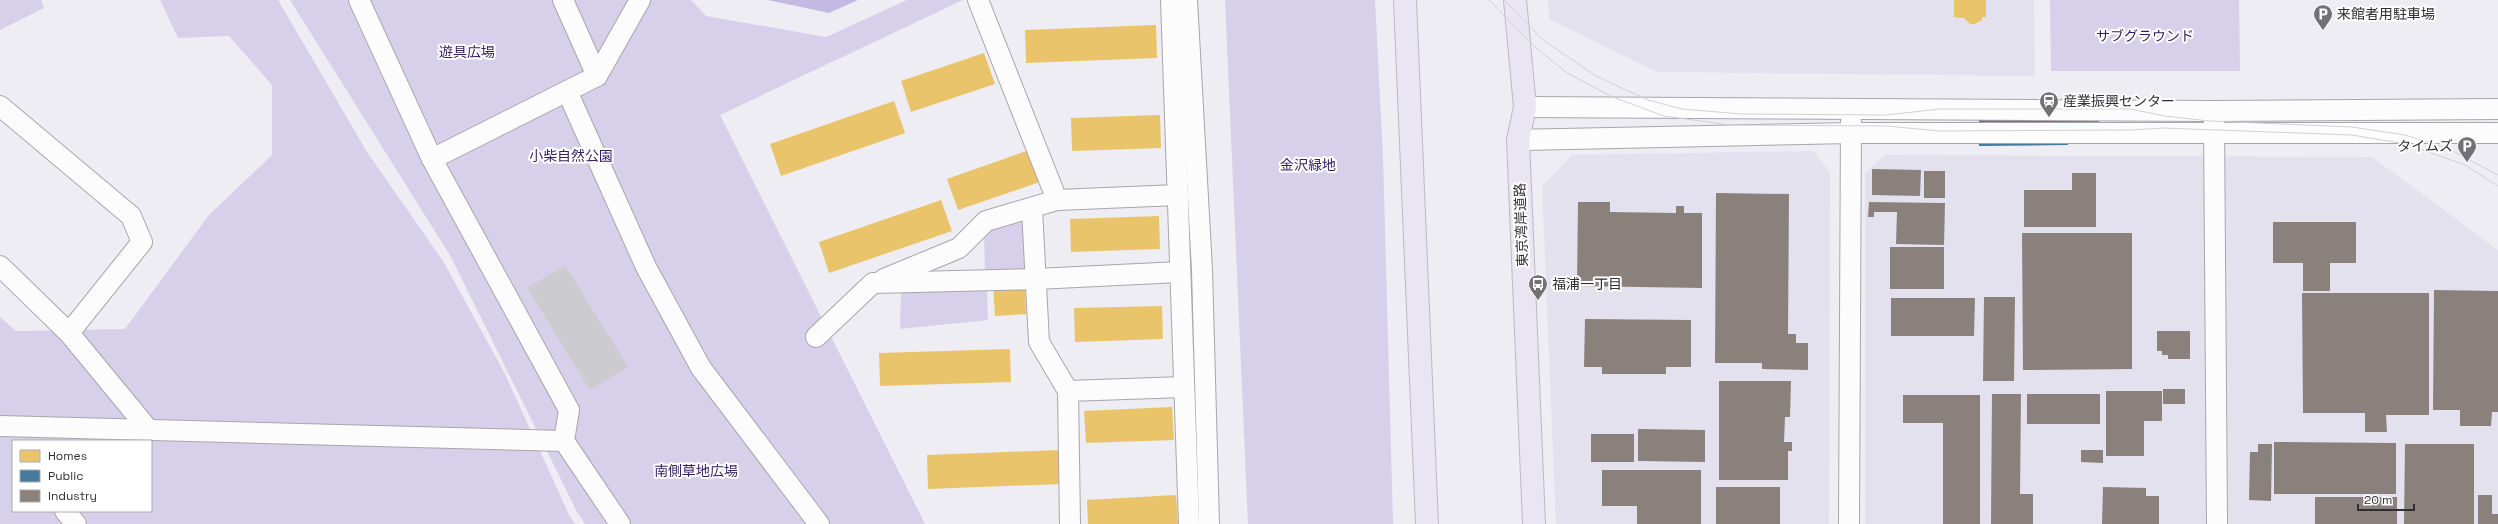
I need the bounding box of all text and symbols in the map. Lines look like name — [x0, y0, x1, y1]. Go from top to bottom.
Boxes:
parking icon: 来館者用駐車場 — [2312, 3, 2334, 31]
place label: 来館者用駐車場 — [2337, 5, 2435, 23]
park label: サブグラウンド — [2096, 27, 2194, 45]
park label: 遊具広場 — [439, 43, 495, 61]
station icon: 産業振興センター — [2038, 90, 2060, 118]
place label: 産業振興センター — [2063, 92, 2175, 110]
parking icon: タイムズ — [2456, 135, 2478, 163]
place label: タイムズ — [2397, 137, 2453, 155]
park label: 小柴自然公園 — [529, 147, 613, 165]
park label: 金沢緑地 — [1280, 156, 1336, 174]
street label: 東京湾岸道路 — [1511, 183, 1531, 267]
bus stop icon: 福浦一丁目 — [1527, 273, 1549, 301]
place label: 福浦一丁目 — [1552, 275, 1622, 293]
legend — [12, 440, 152, 512]
text: Homes — [48, 448, 87, 464]
park label: 南側草地広場 — [654, 462, 738, 480]
text: Public — [48, 468, 83, 484]
scale bar — [2358, 486, 2414, 512]
text: Industry — [48, 488, 97, 504]
text: 20 m — [2364, 492, 2392, 508]

